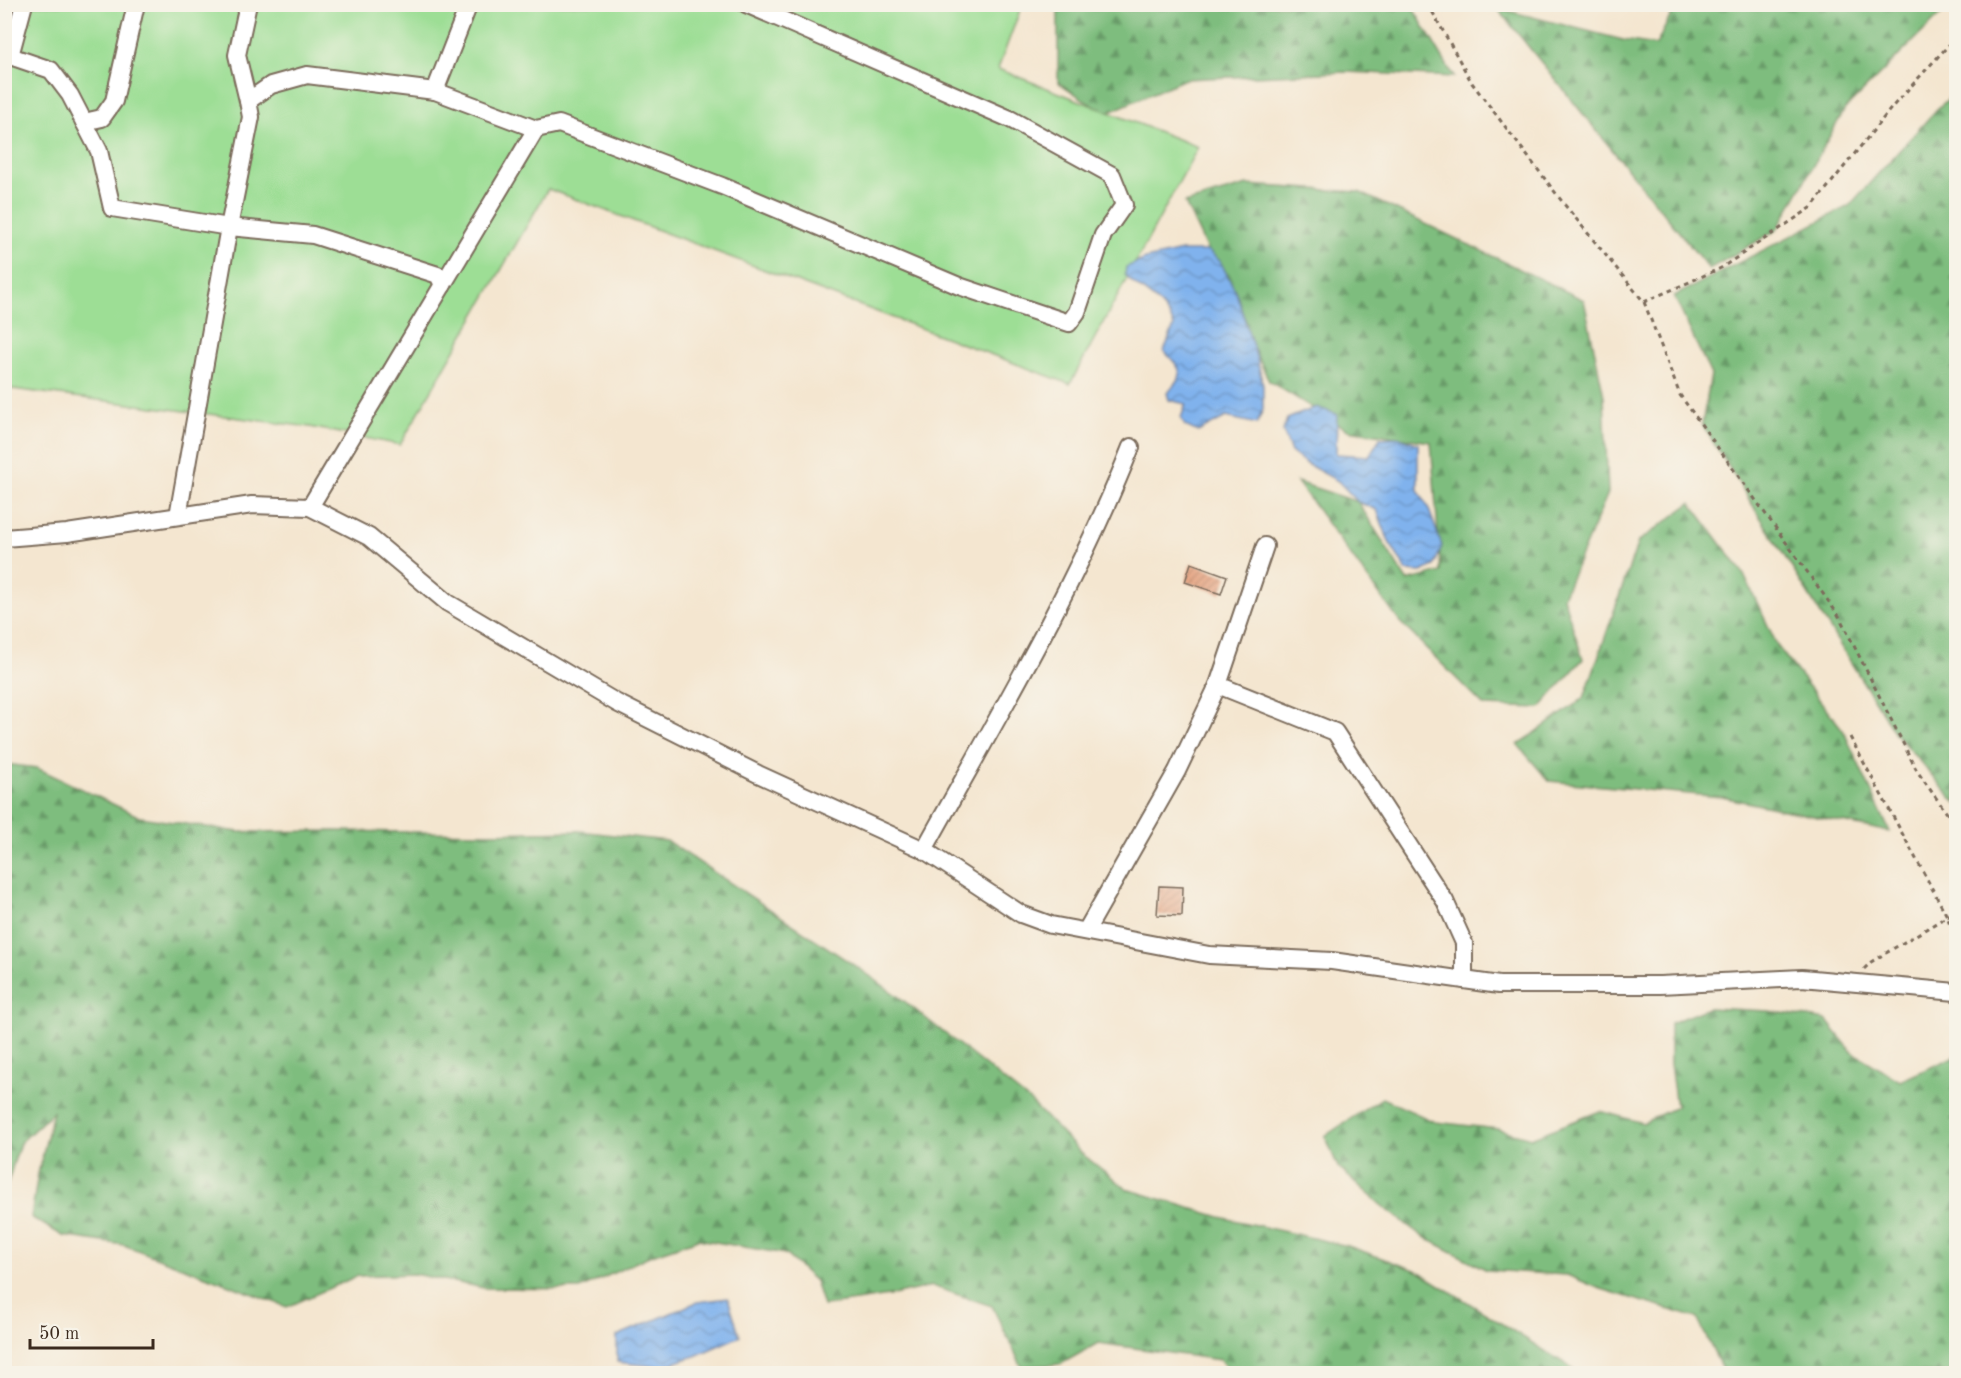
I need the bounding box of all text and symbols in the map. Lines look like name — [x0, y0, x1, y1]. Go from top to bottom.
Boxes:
scale bar — [30, 1312, 153, 1350]
text: 50 m — [39, 1325, 79, 1343]

